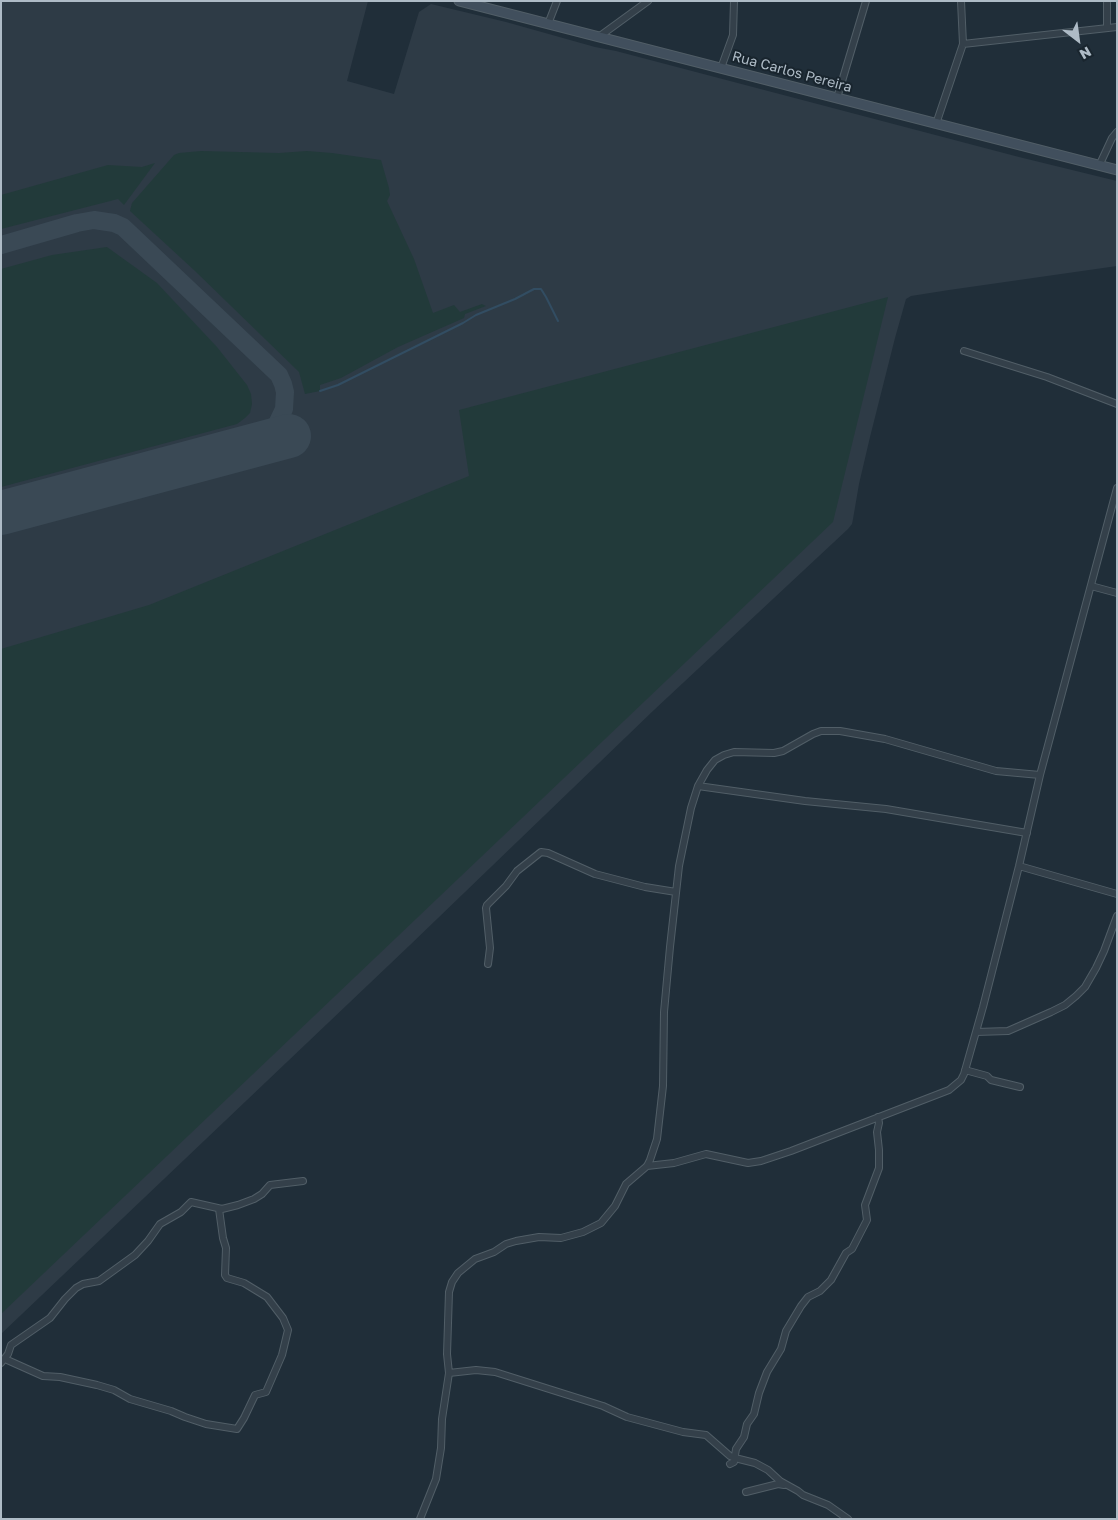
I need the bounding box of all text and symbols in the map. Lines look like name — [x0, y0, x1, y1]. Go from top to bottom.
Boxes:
north arrow — [1053, 15, 1103, 65]
text: N — [1077, 43, 1095, 63]
street label: Rua Carlos Pereira — [730, 48, 854, 96]

